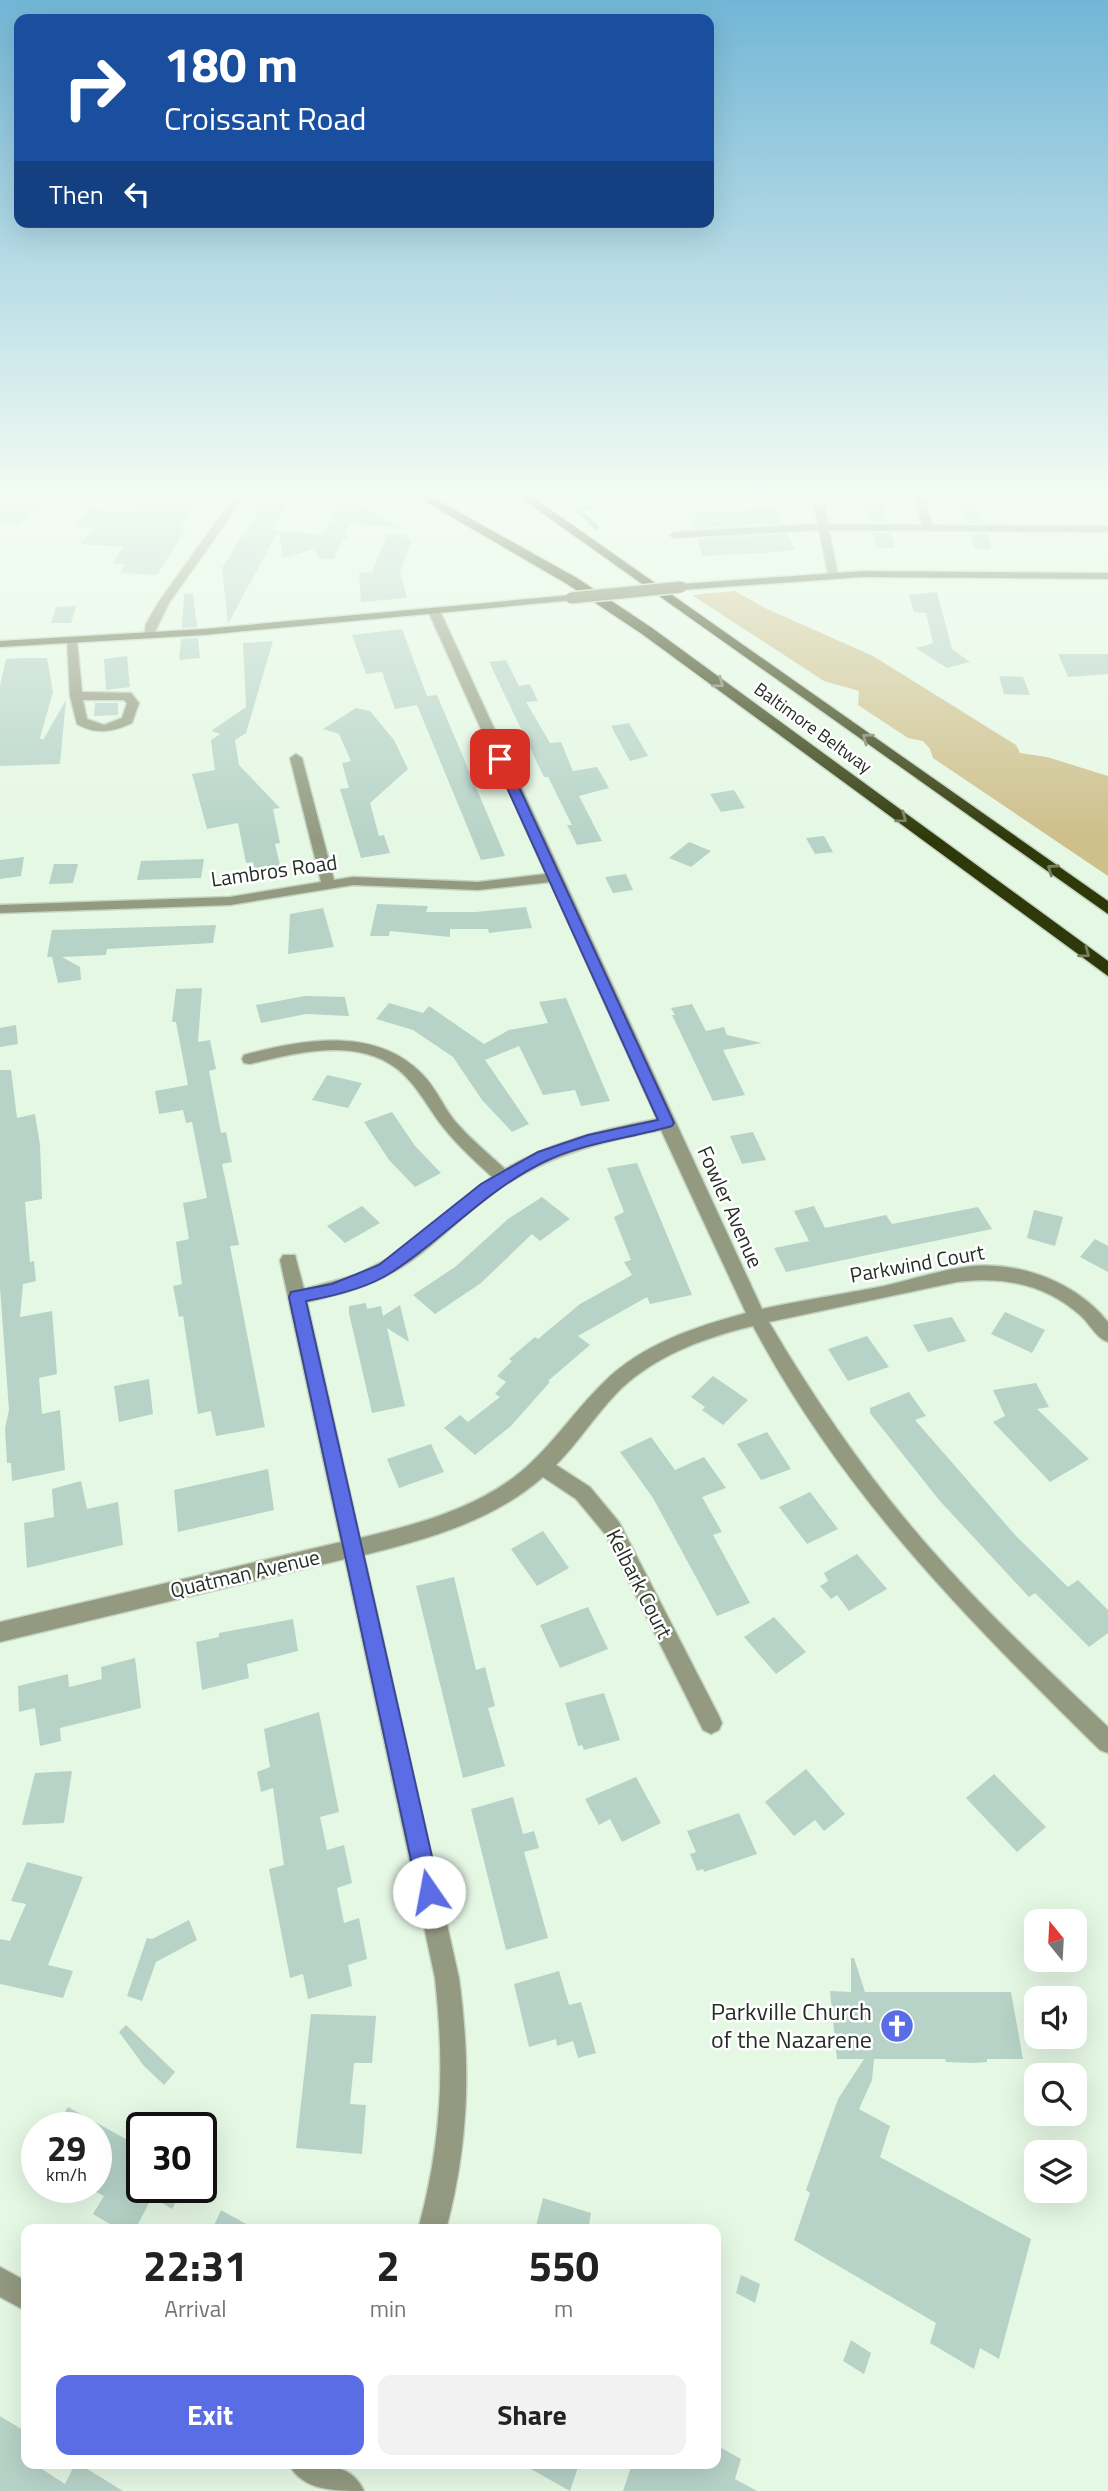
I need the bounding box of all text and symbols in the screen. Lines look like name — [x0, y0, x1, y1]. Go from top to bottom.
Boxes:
text: 180 m — [164, 26, 298, 101]
icon: right — [49, 42, 140, 133]
text: Croissant Road — [164, 94, 366, 142]
text: Then — [49, 175, 104, 214]
icon: left — [118, 175, 156, 213]
one-way arrow — [711, 675, 724, 687]
street label: Baltimore Beltway — [749, 676, 878, 780]
pin — [470, 729, 530, 789]
one-way arrow — [862, 734, 875, 746]
icon: arrive — [481, 740, 519, 778]
one-way arrow — [895, 809, 907, 822]
street label: Lambros Road — [209, 845, 339, 895]
one-way arrow — [1048, 865, 1060, 877]
one-way arrow — [1077, 945, 1090, 958]
street label: Fowler Avenue — [690, 1140, 772, 1273]
street label: Parkwind Court — [847, 1235, 987, 1291]
street label: Kelbark Court — [599, 1523, 681, 1644]
street label: Quatman Avenue — [167, 1540, 323, 1606]
position arrow — [392, 1855, 466, 1929]
north arrow — [1024, 1909, 1087, 1972]
map controls — [1024, 1909, 1087, 2203]
button: sound — [1024, 1986, 1087, 2049]
place label: Parkville Church of the Nazarene — [711, 1993, 872, 2057]
church icon: Parkville Church of the Nazarene — [878, 2007, 916, 2045]
button: search — [1024, 2063, 1087, 2126]
speed limit sign: 30 — [126, 2112, 217, 2203]
text: 29 — [47, 2121, 86, 2175]
button: layers — [1024, 2140, 1087, 2203]
text: km/h — [46, 2161, 87, 2188]
text: 22:31 — [143, 2233, 248, 2297]
text: 2 — [376, 2233, 400, 2297]
text: 550 — [528, 2233, 599, 2297]
text: Arrival — [164, 2291, 227, 2326]
text: min — [370, 2291, 406, 2326]
text: m — [554, 2291, 573, 2326]
button: Exit — [56, 2375, 364, 2455]
button: Share — [378, 2375, 686, 2455]

